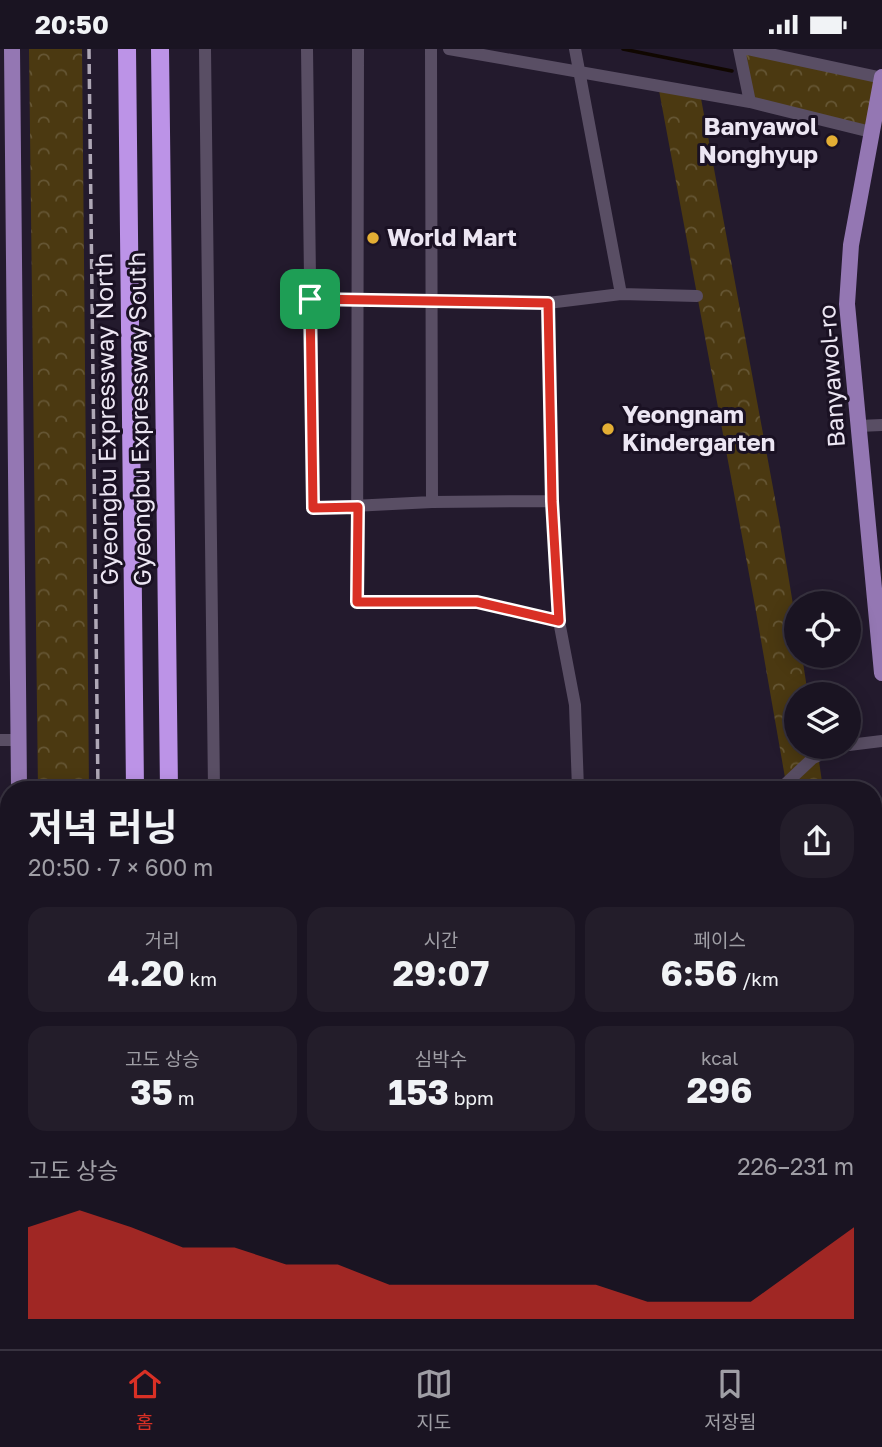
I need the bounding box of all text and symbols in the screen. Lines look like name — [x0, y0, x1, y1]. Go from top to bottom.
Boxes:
text: 20:50 — [35, 9, 109, 40]
place label: Banyawol Nonghyup — [698, 111, 818, 168]
marker: Banyawol Nonghyup — [824, 133, 840, 149]
place label: World Mart — [387, 222, 517, 251]
marker: World Mart — [365, 230, 381, 246]
street label: Gyeongbu Expressway South — [121, 252, 156, 586]
street label: Gyeongbu Expressway North — [88, 253, 123, 585]
pin — [280, 269, 340, 329]
icon: arrive — [291, 280, 329, 318]
street label: Banyawol-ro — [811, 304, 850, 448]
place label: Yeongnam Kindergarten — [622, 399, 775, 456]
marker: Yeongnam Kindergarten — [600, 421, 616, 437]
map controls — [784, 591, 861, 759]
button: locate — [784, 591, 861, 668]
button: layers — [784, 682, 861, 759]
text: 저녁 러닝 — [28, 804, 177, 849]
button: share — [780, 804, 854, 878]
text: 20:50 · 7 × 600 m — [28, 853, 213, 881]
text: 거리 — [145, 928, 180, 951]
text: 시간 — [424, 928, 458, 951]
text: 페이스 — [693, 928, 746, 951]
text: 4.20 — [108, 952, 185, 994]
text: 29:07 — [393, 952, 489, 994]
text: 6:56 — [660, 952, 737, 994]
text: km — [185, 967, 217, 990]
text: /km — [737, 967, 779, 990]
text: kcal — [701, 1046, 738, 1069]
text: 고도 상승 — [125, 1047, 200, 1070]
text: 심박수 — [415, 1047, 467, 1070]
text: 296 — [687, 1069, 753, 1111]
text: 35 — [130, 1071, 173, 1113]
text: 153 — [388, 1071, 449, 1113]
text: m — [173, 1086, 194, 1109]
text: bpm — [449, 1086, 494, 1109]
text: 226–231 m — [737, 1152, 854, 1180]
text: 고도 상승 — [28, 1156, 118, 1184]
tab: 홈 — [126, 1365, 164, 1434]
tab: 지도 — [415, 1365, 453, 1434]
tab: 저장됨 — [704, 1365, 756, 1434]

